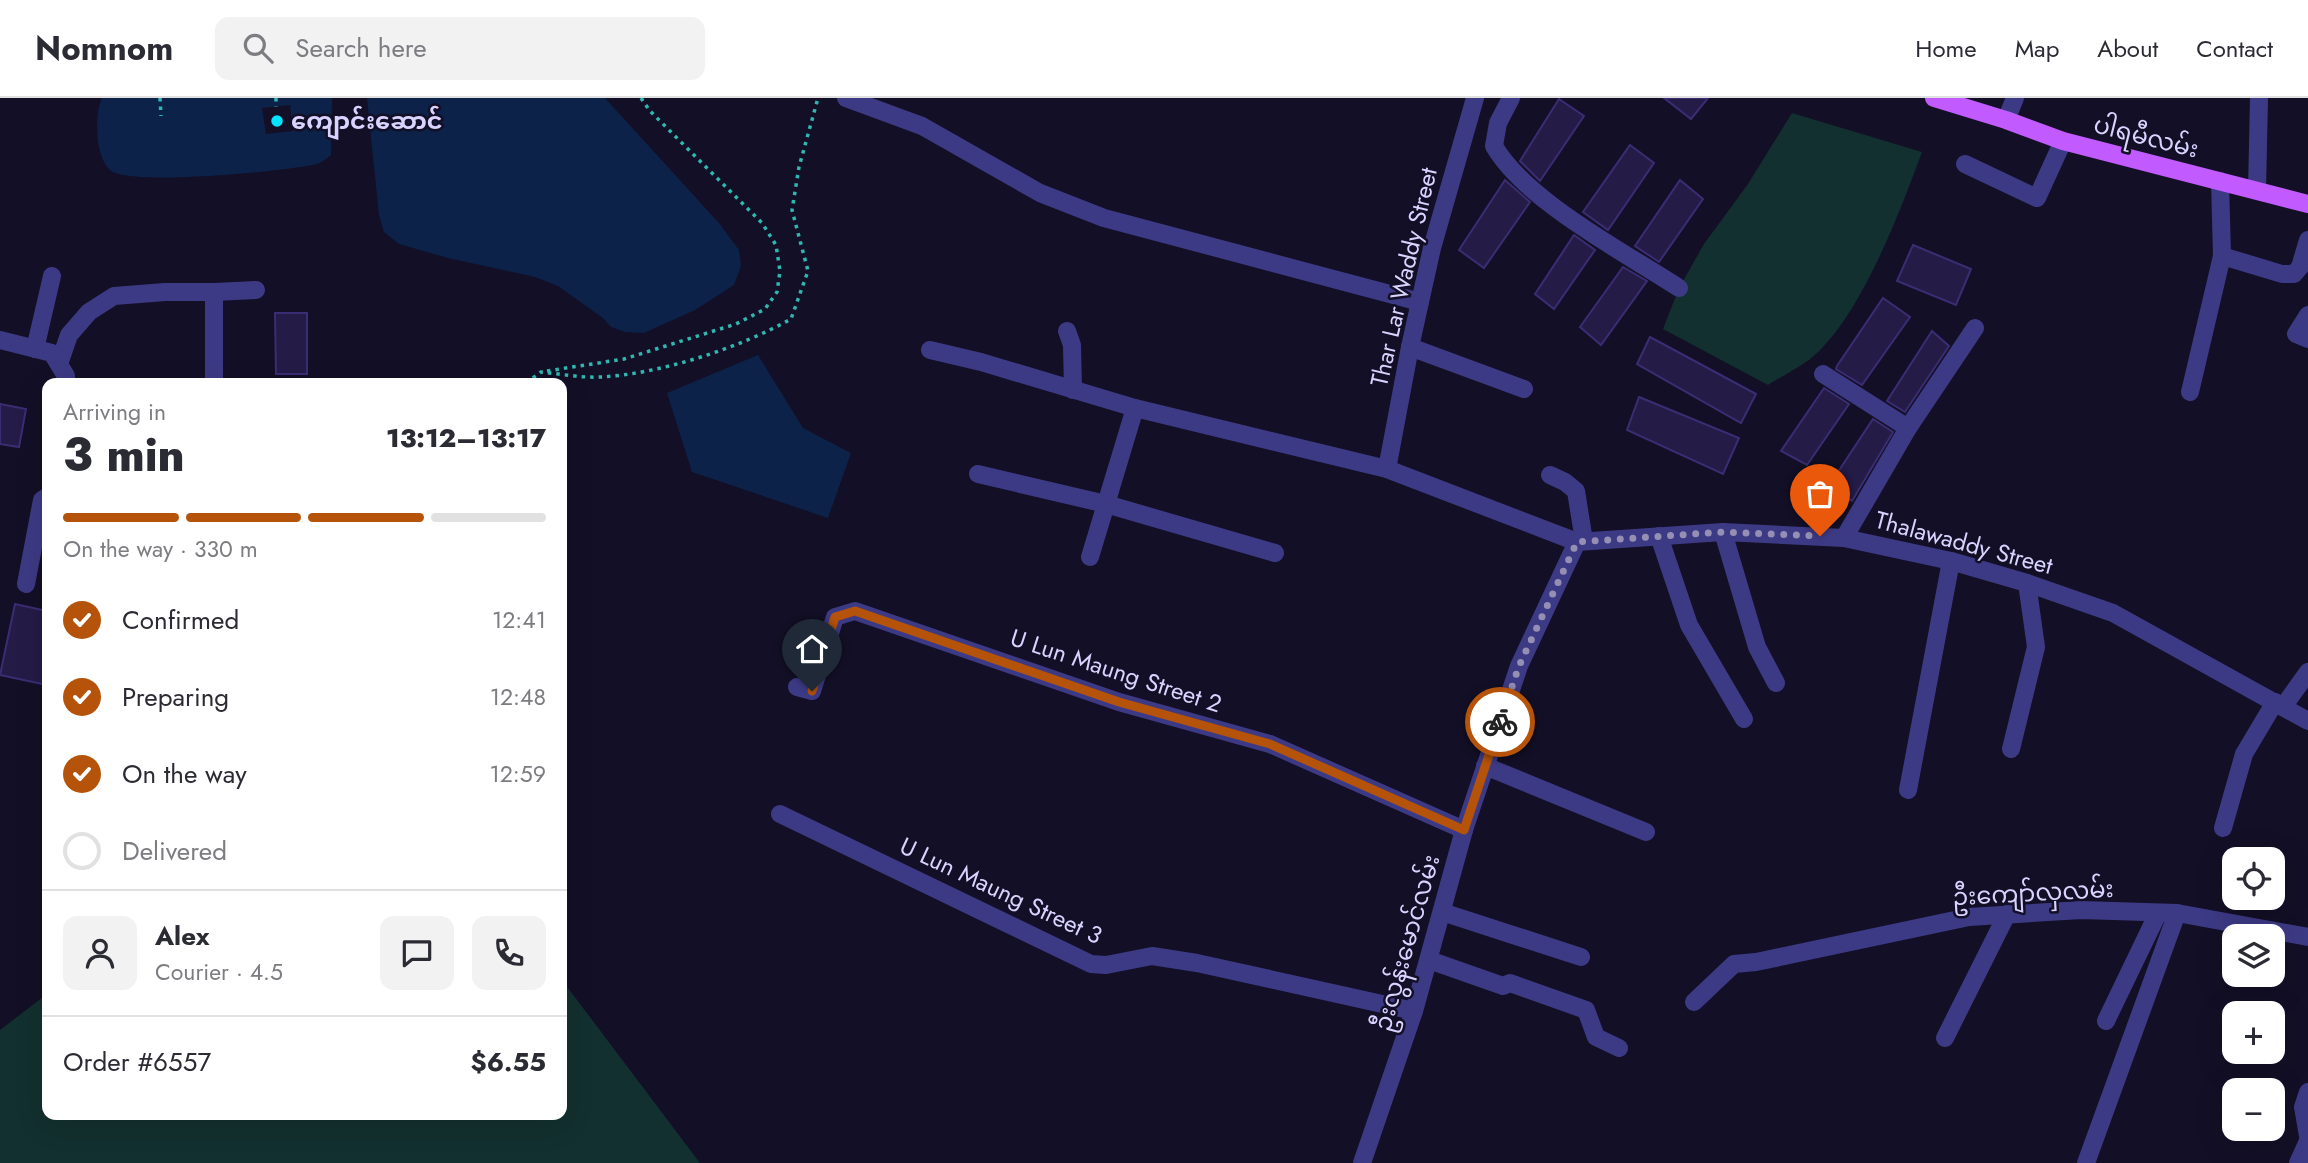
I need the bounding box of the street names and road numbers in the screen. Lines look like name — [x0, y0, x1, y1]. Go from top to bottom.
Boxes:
street label: ပါရမီလမ်း — [2090, 107, 2202, 168]
street label: Thar Lar Waddy Street — [1361, 164, 1446, 390]
street label: Thalawaddy Street — [1871, 502, 2057, 583]
street label: U Lun Maung Street 2 — [1006, 620, 1226, 721]
street label: U Lun Maung Street 3 — [894, 828, 1108, 953]
street label: ဦးလွန်းမောင်လမ်း — [1365, 850, 1450, 1036]
street label: ဦးကျော်လှလမ်း — [1951, 871, 2115, 916]

